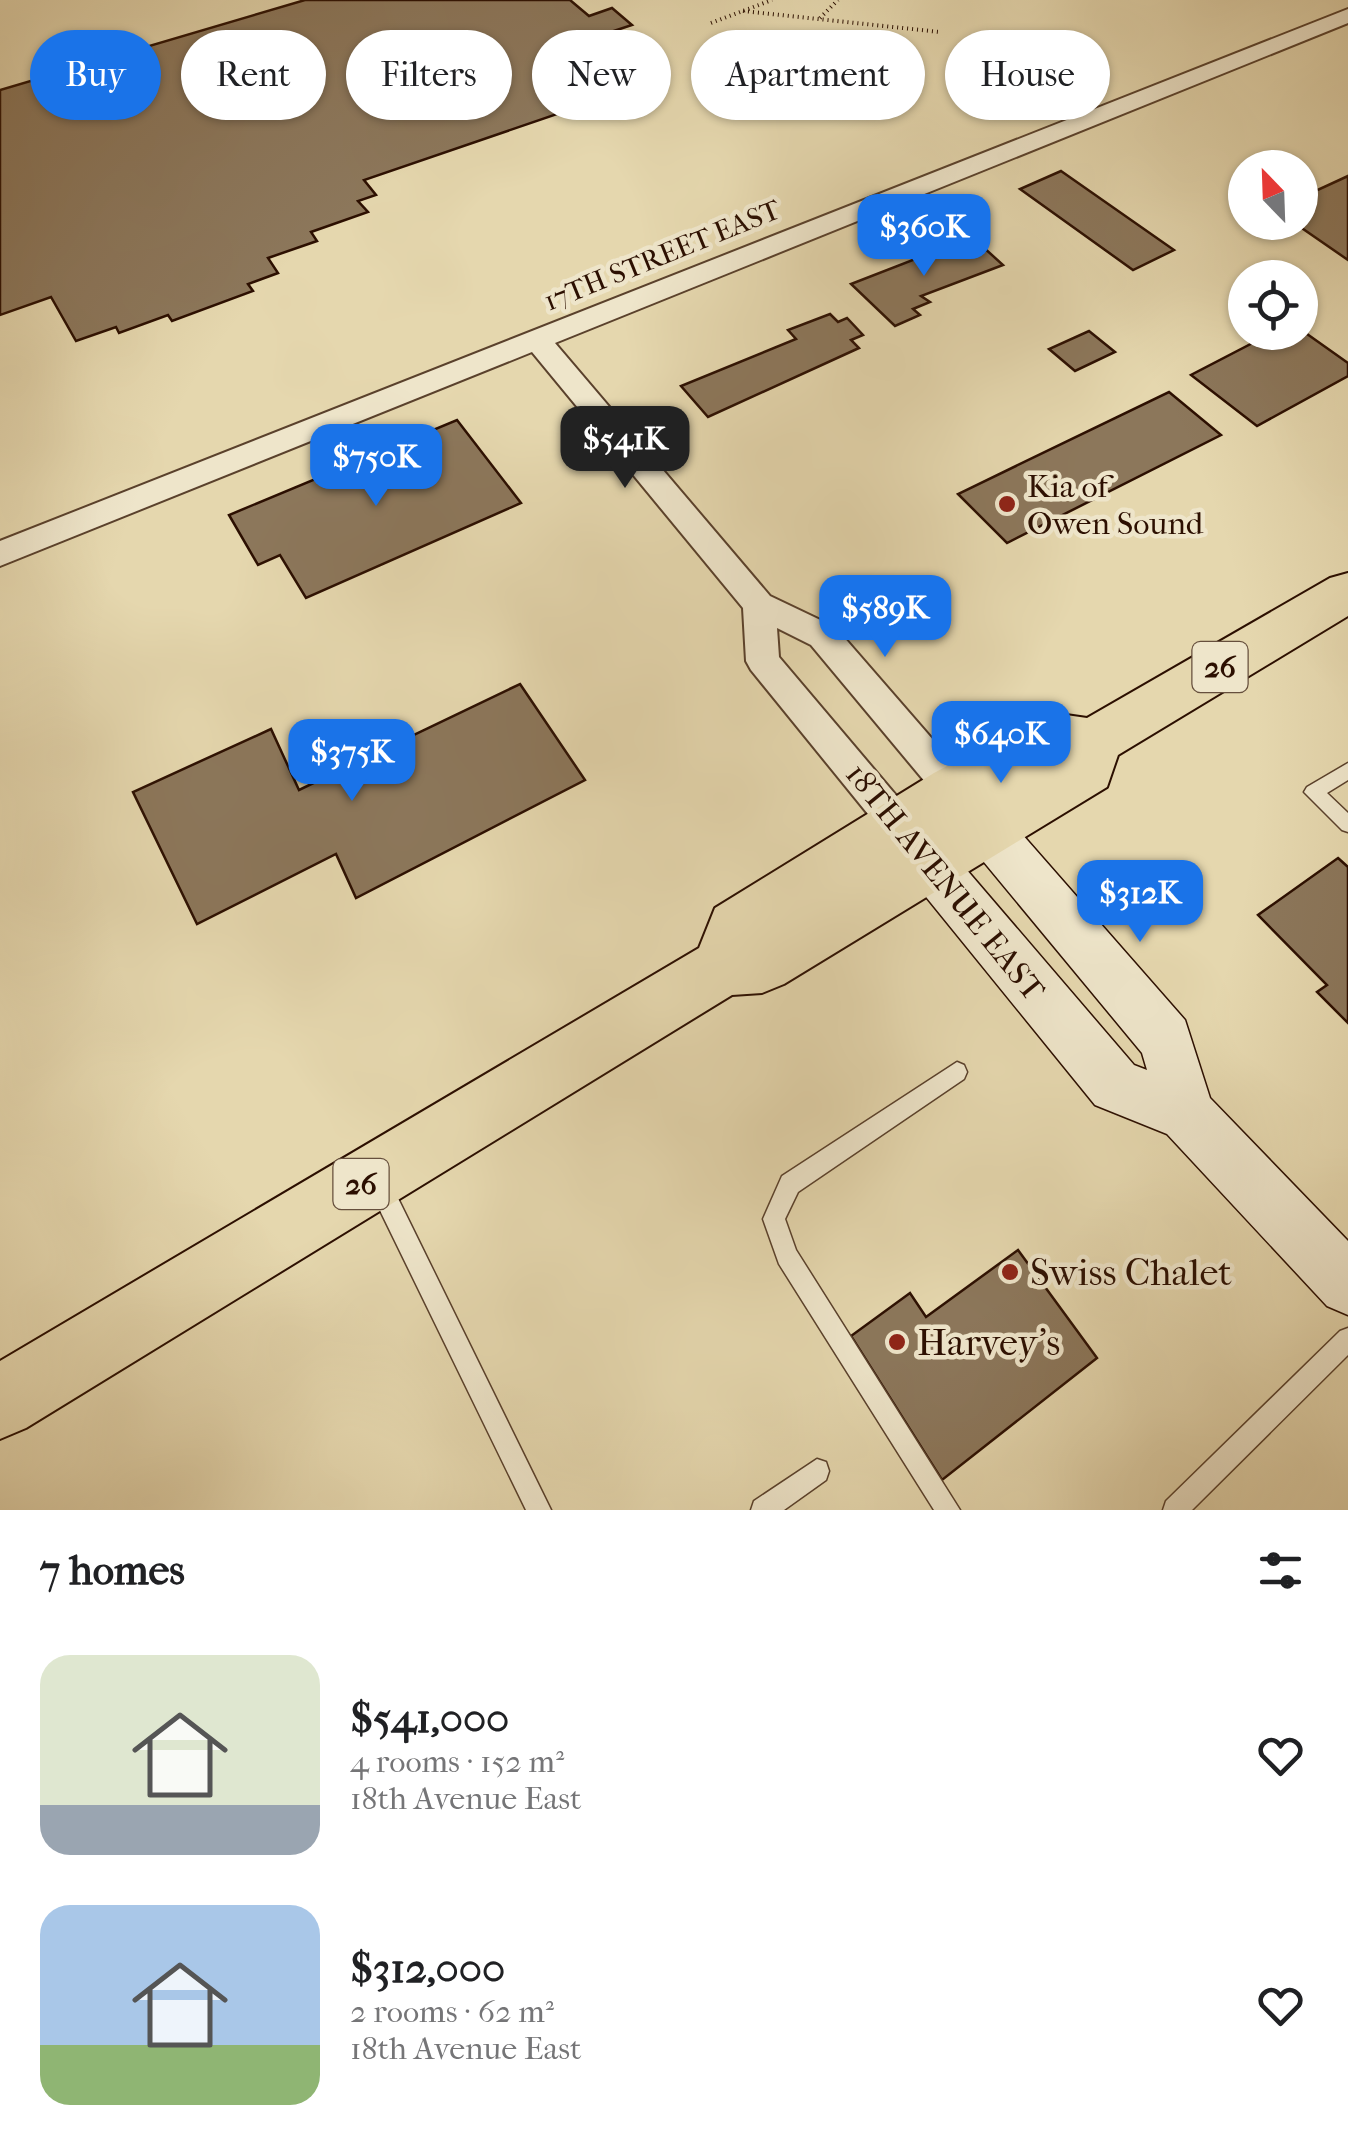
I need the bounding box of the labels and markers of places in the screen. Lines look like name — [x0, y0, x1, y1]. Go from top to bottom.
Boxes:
pin: $360K — [854, 194, 994, 279]
pin: $541K — [555, 406, 695, 491]
pin: $750K — [306, 424, 446, 509]
place label: Kia of Owen Sound — [1027, 468, 1204, 542]
marker: Kia of Owen Sound — [996, 493, 1018, 515]
pin: $589K — [815, 575, 955, 660]
pin: $640K — [931, 701, 1071, 786]
pin: $375K — [282, 719, 422, 804]
pin: $312K — [1070, 860, 1210, 945]
place label: Swiss Chalet — [1030, 1250, 1232, 1295]
marker: Swiss Chalet — [999, 1261, 1021, 1283]
place label: Harvey's — [917, 1320, 1060, 1365]
marker: Harvey's — [886, 1331, 908, 1353]

